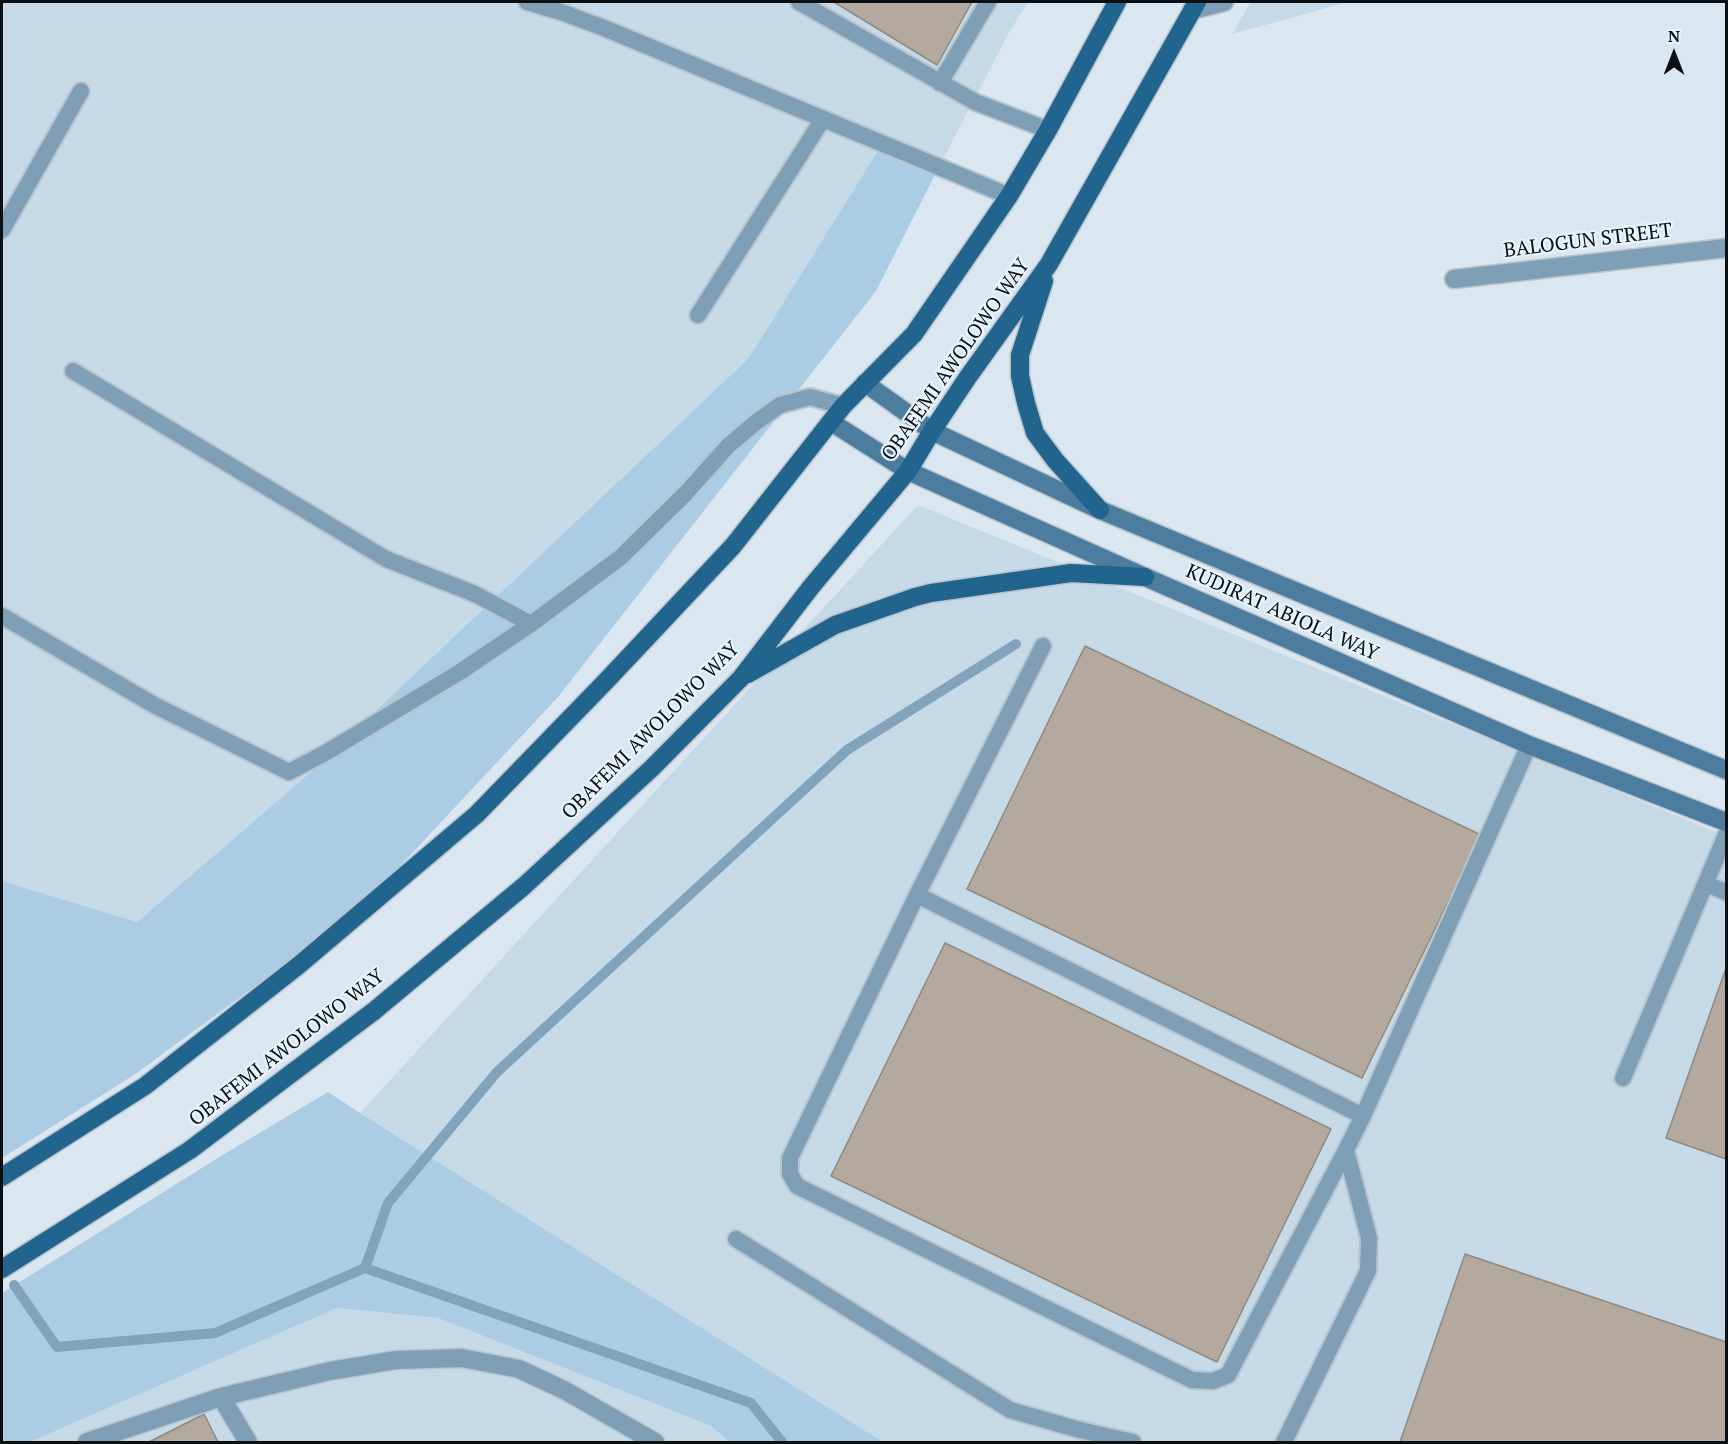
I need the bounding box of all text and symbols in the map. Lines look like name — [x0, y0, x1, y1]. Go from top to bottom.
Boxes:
north arrow — [1644, 24, 1704, 84]
text: N — [1668, 25, 1680, 47]
street label: BALOGUN STREET — [1502, 219, 1674, 263]
street label: OBAFEMI AWOLOWO WAY — [877, 254, 1035, 466]
street label: KUDIRAT ABIOLA WAY — [1182, 560, 1382, 666]
street label: OBAFEMI AWOLOWO WAY — [557, 637, 745, 825]
street label: OBAFEMI AWOLOWO WAY — [185, 964, 389, 1132]

